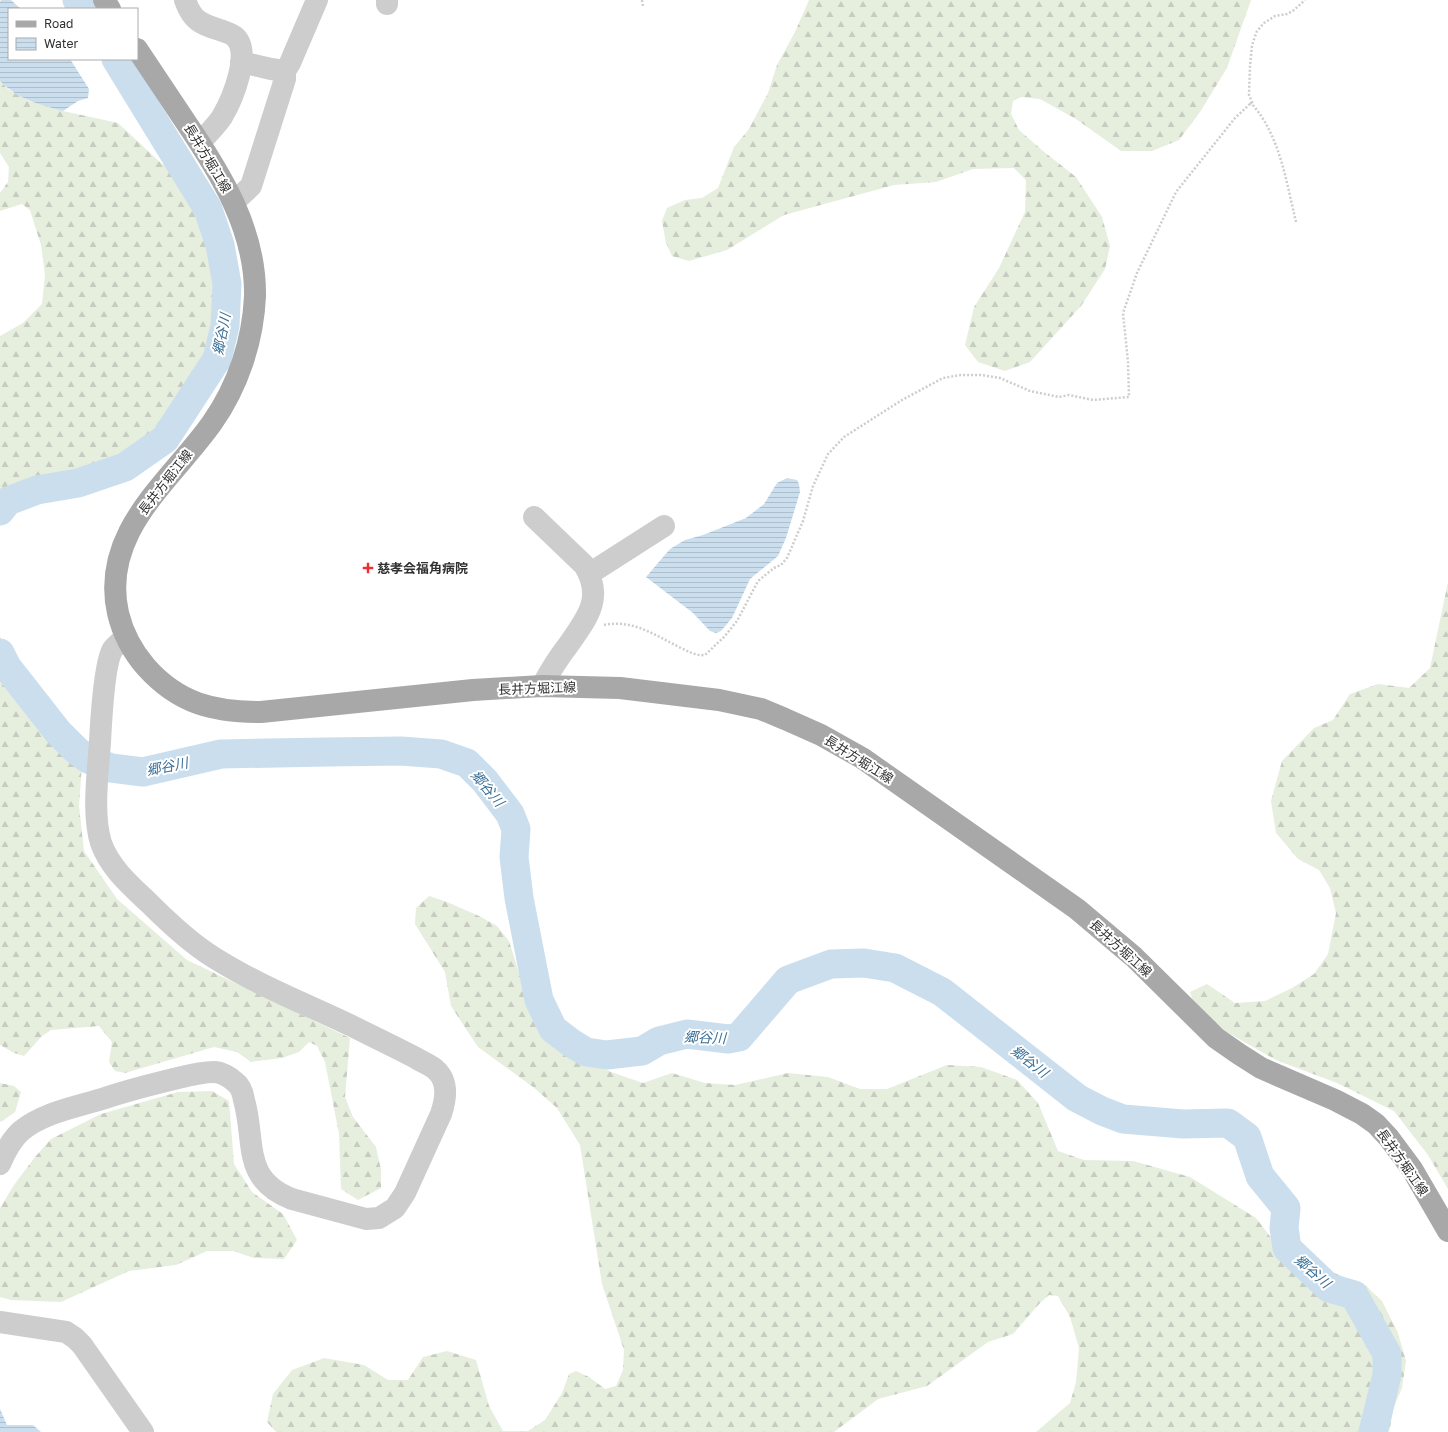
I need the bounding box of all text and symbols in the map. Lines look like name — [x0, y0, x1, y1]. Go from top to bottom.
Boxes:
legend — [8, 8, 138, 60]
text: Road — [44, 16, 73, 31]
text: Water — [44, 36, 78, 51]
street label: 長井方堀江線 — [181, 120, 235, 196]
water label: 郷谷川 — [209, 310, 234, 356]
street label: 長井方堀江線 — [135, 446, 195, 518]
place label: 慈孝会福角病院 — [377, 560, 468, 576]
marker: 慈孝会福角病院 — [362, 562, 374, 574]
street label: 長井方堀江線 — [498, 679, 576, 697]
street label: 長井方堀江線 — [822, 732, 896, 786]
water label: 郷谷川 — [145, 753, 191, 778]
water label: 郷谷川 — [468, 766, 509, 811]
street label: 長井方堀江線 — [1087, 916, 1155, 980]
water label: 郷谷川 — [684, 1028, 728, 1046]
water label: 郷谷川 — [1008, 1041, 1053, 1082]
street label: 長井方堀江線 — [1374, 1125, 1432, 1199]
water label: 郷谷川 — [1292, 1251, 1336, 1293]

